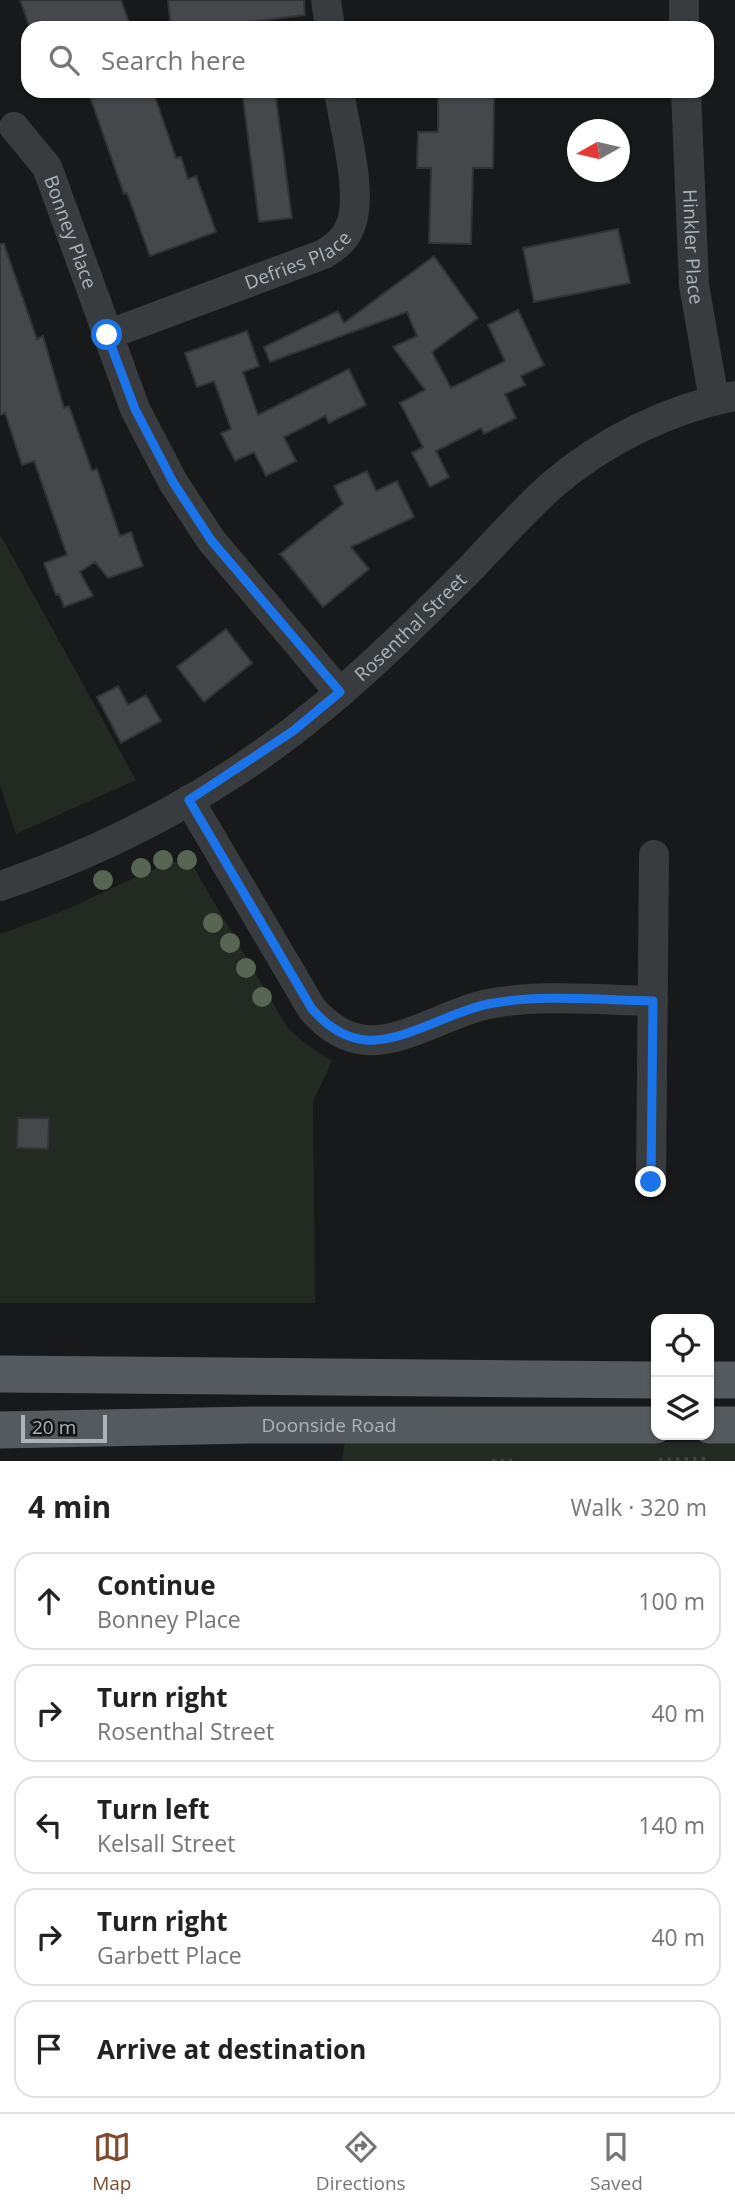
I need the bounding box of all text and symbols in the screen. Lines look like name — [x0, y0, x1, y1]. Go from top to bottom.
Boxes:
search box — [21, 21, 714, 98]
icon: search — [45, 41, 83, 79]
text: Search here — [101, 42, 246, 78]
north arrow — [567, 119, 630, 182]
street label: Bonney Place — [38, 172, 103, 292]
street label: Hinkler Place — [677, 189, 710, 306]
street label: Defries Place — [241, 226, 357, 296]
route start — [91, 319, 122, 350]
street label: Rosenthal Street — [349, 567, 472, 687]
route end — [635, 1166, 666, 1197]
map controls — [651, 1314, 714, 1440]
button: locate — [651, 1314, 714, 1377]
button: layers — [651, 1377, 714, 1440]
scale bar — [21, 1412, 107, 1444]
street label: Doonside Road — [262, 1412, 396, 1438]
text: 20 m — [32, 1414, 76, 1440]
text: 4 min — [28, 1486, 111, 1527]
text: Walk · 320 m — [570, 1491, 707, 1523]
text: Continue — [97, 1567, 216, 1603]
icon: ahead — [30, 1582, 68, 1620]
text: 100 m — [638, 1585, 705, 1617]
text: Bonney Place — [97, 1603, 241, 1635]
text: Turn right — [97, 1679, 228, 1715]
icon: right — [30, 1694, 68, 1732]
text: 40 m — [651, 1697, 705, 1729]
text: Rosenthal Street — [97, 1715, 274, 1747]
text: Turn left — [97, 1791, 209, 1827]
icon: left — [30, 1806, 68, 1844]
text: 140 m — [638, 1809, 705, 1841]
text: Kelsall Street — [97, 1827, 235, 1859]
text: Turn right — [97, 1903, 228, 1939]
icon: right — [30, 1918, 68, 1956]
text: 40 m — [651, 1921, 705, 1953]
text: Garbett Place — [97, 1939, 242, 1971]
icon: arrive — [30, 2030, 68, 2068]
text: Arrive at destination — [97, 2031, 366, 2067]
tab: Map — [92, 2128, 131, 2196]
tab: Directions — [316, 2128, 406, 2196]
tab: Saved — [590, 2128, 643, 2196]

